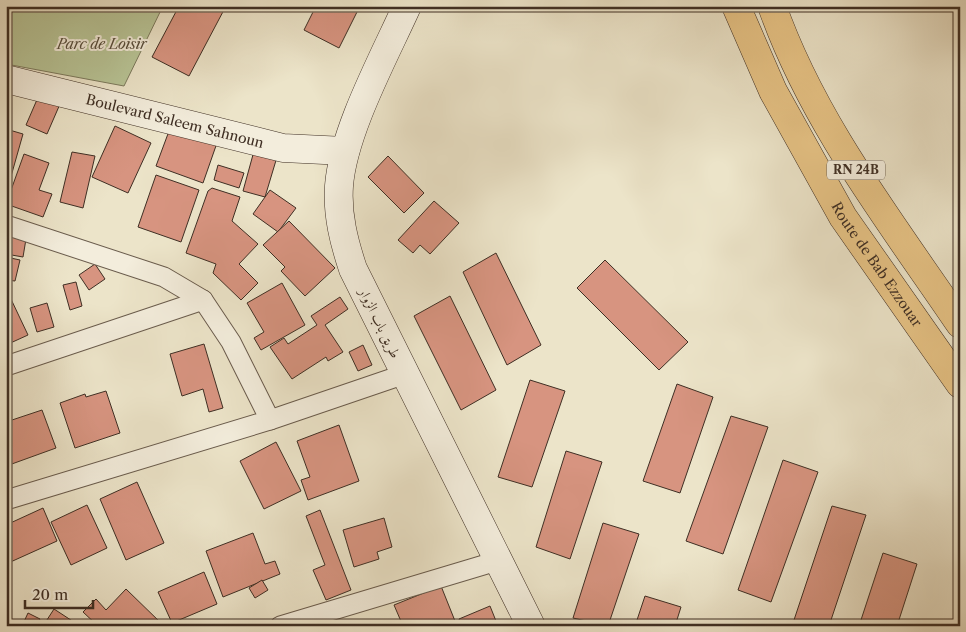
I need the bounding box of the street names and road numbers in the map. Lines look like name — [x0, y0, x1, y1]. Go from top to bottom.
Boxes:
street label: Boulevard Saleem Sahnoun — [84, 90, 266, 152]
road number: RN 24B — [827, 160, 885, 180]
street label: Route de Bab Ezzouar — [827, 199, 926, 330]
street label: طريق باب الزوار — [354, 283, 405, 361]

